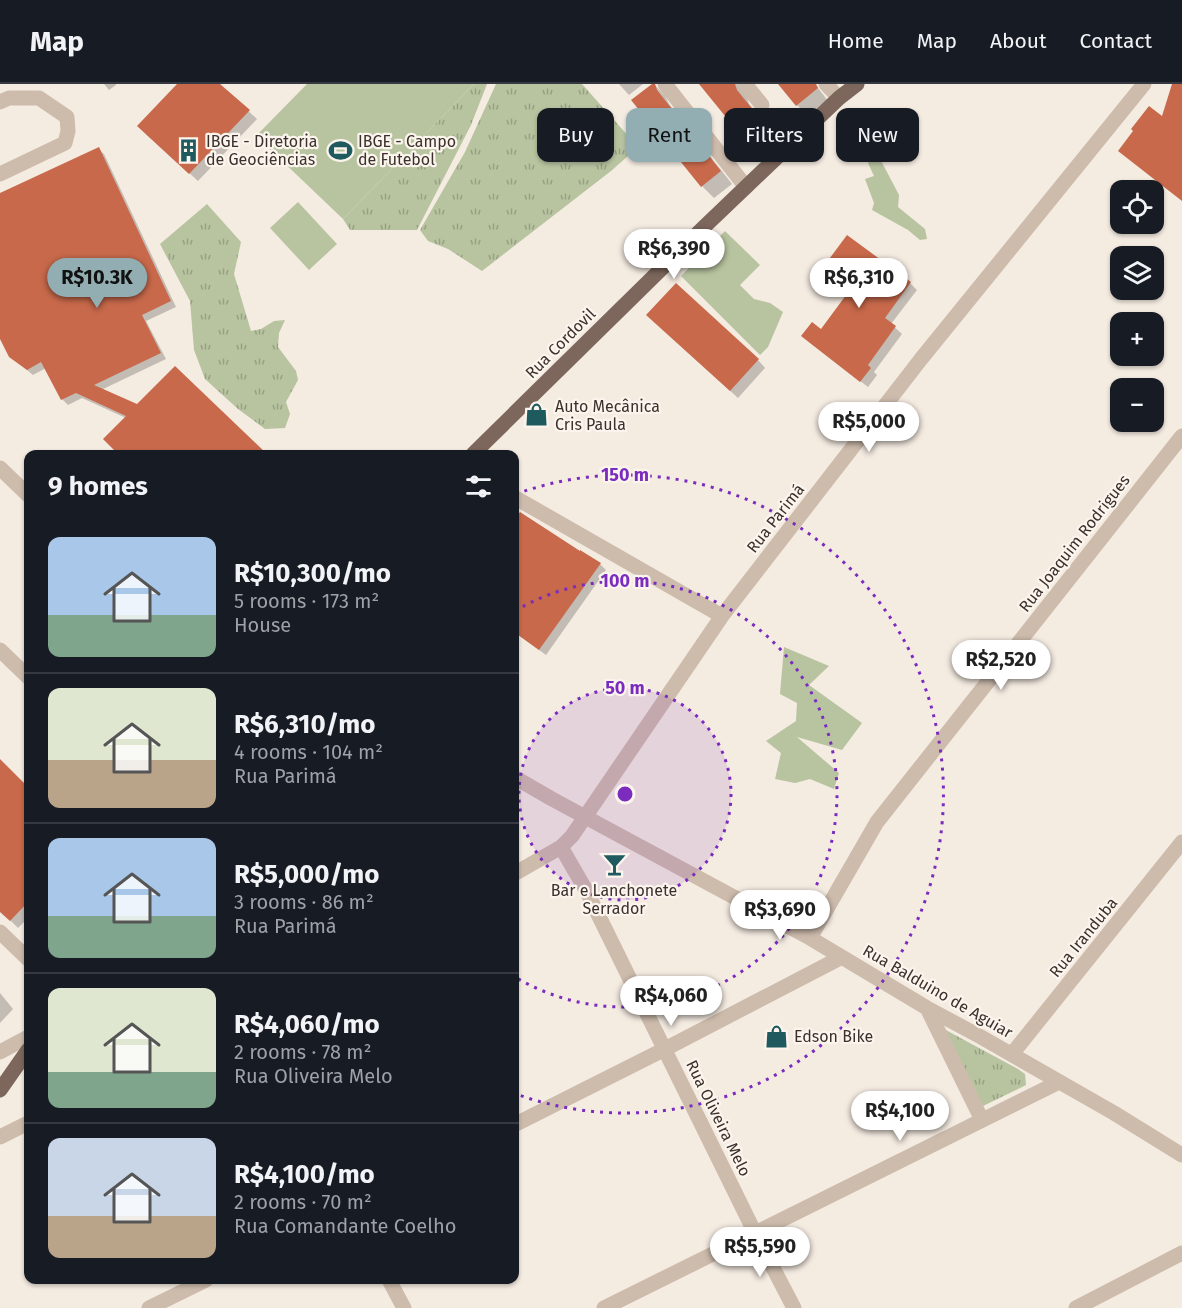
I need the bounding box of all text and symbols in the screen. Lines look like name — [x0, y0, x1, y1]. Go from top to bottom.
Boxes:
text: Map — [30, 25, 84, 58]
text: Home — [828, 28, 884, 54]
text: Map — [917, 28, 957, 54]
text: About — [990, 28, 1047, 54]
text: Contact — [1080, 28, 1152, 54]
chip: Buy — [537, 108, 614, 162]
chip: Rent — [626, 108, 712, 162]
chip: Filters — [724, 108, 824, 162]
chip: New — [836, 108, 919, 162]
place label: IBGE - Diretoria de Geociências — [206, 132, 318, 169]
place label: IBGE - Campo de Futebol — [358, 132, 456, 169]
building icon: IBGE - Diretoria de Geociências — [175, 137, 201, 163]
sports icon: IBGE - Campo de Futebol — [327, 137, 353, 163]
map controls — [1110, 180, 1164, 432]
button: locate — [1110, 180, 1164, 234]
pin: R$6,390 — [619, 229, 729, 280]
text: R$6,390 — [638, 236, 710, 260]
button: layers — [1110, 246, 1164, 300]
pin: R$10.3K — [42, 258, 152, 309]
pin: R$6,310 — [804, 258, 914, 309]
text: R$10.3K — [61, 265, 133, 289]
text: R$6,310 — [824, 265, 894, 289]
street label: Rua Cordovil — [521, 304, 600, 382]
button: + — [1110, 312, 1164, 366]
button: − — [1110, 378, 1164, 432]
place label: Auto Mecânica Cris Paula — [555, 397, 660, 434]
shop icon: Auto Mecânica Cris Paula — [524, 402, 550, 428]
pin: R$5,000 — [814, 402, 924, 453]
text: R$5,000 — [832, 409, 906, 433]
text: 150 m — [601, 464, 649, 486]
icon: filters — [462, 470, 495, 503]
text: 9 homes — [48, 471, 148, 502]
street label: Rua Joaquim Rodrigues — [1015, 471, 1134, 616]
street label: Rua Parimá — [743, 480, 808, 557]
text: R$10,300/mo — [234, 558, 391, 589]
icon: home — [96, 561, 168, 633]
text: 100 m — [601, 570, 649, 592]
text: 5 rooms · 173 m² — [234, 589, 379, 613]
text: House — [234, 613, 291, 637]
pin: R$2,520 — [946, 640, 1056, 691]
text: R$2,520 — [966, 647, 1036, 671]
text: 50 m — [605, 677, 645, 699]
text: R$6,310/mo — [234, 709, 376, 740]
icon: home — [96, 712, 168, 784]
text: 4 rooms · 104 m² — [234, 740, 383, 764]
text: Rua Parimá — [234, 764, 337, 788]
centre of rings — [615, 784, 635, 804]
bar icon: Bar e Lanchonete Serrador — [601, 852, 627, 878]
text: R$5,000/mo — [234, 859, 379, 890]
icon: home — [96, 862, 168, 934]
place label: Bar e Lanchonete Serrador — [551, 881, 677, 918]
text: 3 rooms · 86 m² — [234, 890, 374, 914]
pin: R$3,690 — [725, 890, 835, 941]
street label: Rua Iranduba — [1045, 894, 1121, 981]
text: R$3,690 — [744, 897, 816, 921]
text: Rua Parimá — [234, 914, 337, 938]
street label: Rua Balduino de Aguiar — [860, 941, 1017, 1043]
pin: R$4,060 — [616, 976, 726, 1027]
text: R$4,060 — [634, 983, 708, 1007]
text: R$4,060/mo — [234, 1009, 380, 1040]
icon: home — [96, 1012, 168, 1084]
shop icon: Edson Bike — [763, 1023, 789, 1049]
place label: Edson Bike — [794, 1027, 873, 1046]
text: 2 rooms · 78 m² — [234, 1040, 371, 1064]
street label: Rua Oliveira Melo — [682, 1057, 755, 1179]
text: Rua Oliveira Melo — [234, 1064, 393, 1088]
pin: R$4,100 — [845, 1091, 955, 1142]
text: R$4,100 — [865, 1098, 935, 1122]
text: R$4,100/mo — [234, 1159, 375, 1190]
icon: home — [96, 1162, 168, 1234]
text: 2 rooms · 70 m² — [234, 1190, 372, 1214]
text: Rua Comandante Coelho — [234, 1214, 456, 1238]
pin: R$5,590 — [705, 1227, 815, 1278]
text: R$5,590 — [724, 1234, 796, 1258]

